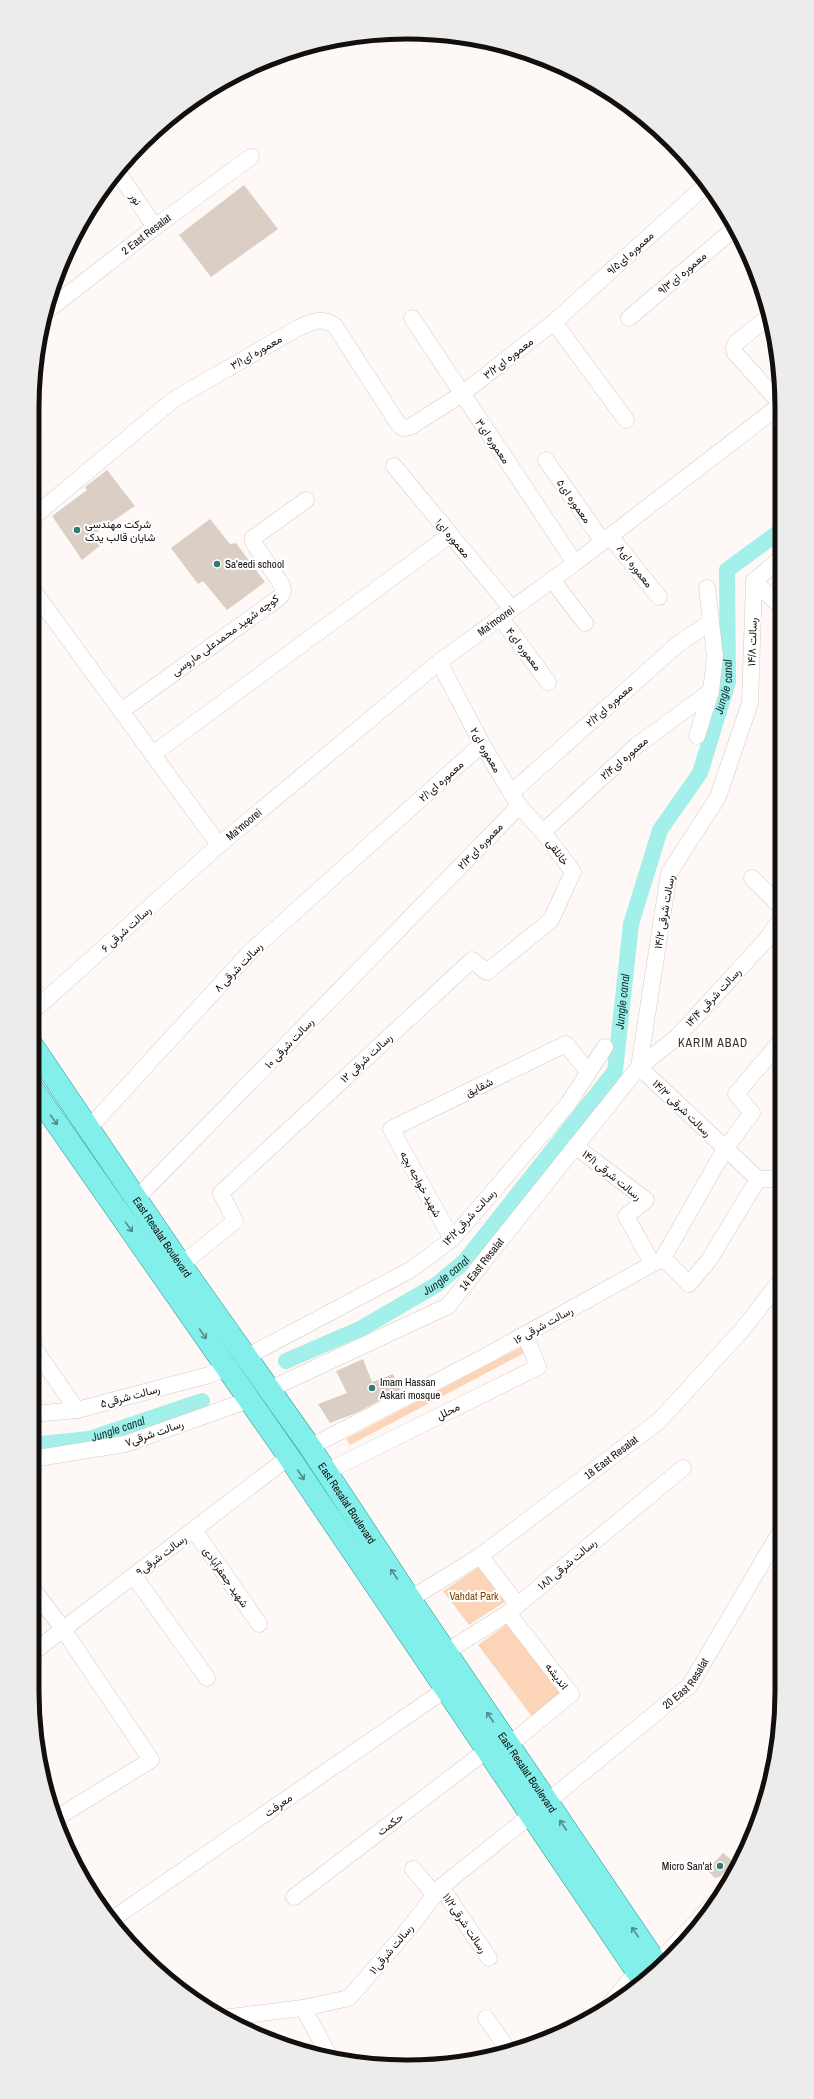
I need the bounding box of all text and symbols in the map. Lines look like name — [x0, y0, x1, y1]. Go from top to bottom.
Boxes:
street label: نور — [126, 189, 145, 208]
street label: 2 East Resalat — [118, 210, 174, 258]
street label: معموره ای۹/۵ — [604, 228, 657, 278]
street label: معموره ای۹/۳ — [655, 249, 709, 297]
street label: معموره ای۳/۱ — [228, 332, 284, 372]
street label: معموره ای۳/۲ — [480, 334, 536, 382]
street label: معموره ای۳ — [473, 416, 513, 466]
street label: معموره ای۵ — [554, 476, 594, 526]
street label: معموره ای۱ — [432, 515, 474, 561]
place label: شرکت مهندسی شایان قالب یدک — [85, 517, 156, 544]
marker: شرکت مهندسی شایان قالب یدک — [72, 525, 82, 535]
street label: معموره ای۸ — [614, 542, 656, 590]
place label: Sa'eedi school — [225, 557, 284, 571]
marker: Sa'eedi school — [212, 559, 222, 569]
street label: کوچه شهید محمدعلی ماروسی — [169, 591, 282, 679]
street label: Ma'moorei — [474, 603, 517, 639]
street label: رسالت ۱۴/۸ — [744, 617, 760, 667]
street label: معموره ای۴ — [503, 625, 545, 673]
water label: Jungle canal — [710, 659, 736, 717]
street label: معموره ای۲/۲ — [583, 680, 635, 730]
street label: معموره ای۲ — [467, 725, 505, 775]
street label: معموره ای۲/۴ — [597, 733, 651, 783]
street label: معموره ای۲/۱ — [416, 757, 466, 805]
street label: Ma'moorei — [223, 805, 265, 843]
street label: معموره ای۲/۳ — [454, 820, 506, 872]
street label: خانلقی — [544, 836, 572, 868]
street label: رسالت شرقی ۱۴/۲ — [651, 874, 677, 950]
street label: رسالت شرقی ۶ — [98, 903, 154, 955]
street label: رسالت شرقی ۸ — [211, 939, 265, 995]
street label: رسالت شرقی ۱۴/۴ — [682, 964, 744, 1029]
water label: Jungle canal — [612, 972, 634, 1031]
street label: رسالت شرقی ۱۰ — [261, 1015, 317, 1071]
street label: رسالت شرقی ۱۲ — [337, 1030, 395, 1086]
district label: KARIM ABAD — [678, 1035, 748, 1051]
street label: شقایق — [463, 1074, 495, 1100]
street label: رسالت شرقی ۱۴/۳ — [650, 1076, 715, 1140]
one-way arrow — [50, 1115, 58, 1126]
street label: رسالت شرقی ۱۴/۱ — [579, 1147, 645, 1203]
street label: شهید خواجه بچه — [396, 1149, 445, 1220]
street label: رسالت شرقی۱۴/۲ — [439, 1186, 499, 1248]
street label: East Resalat Boulevard — [130, 1194, 195, 1280]
one-way arrow — [125, 1221, 133, 1232]
street label: 14 East Resalat — [456, 1235, 507, 1294]
water label: Jungle canal — [419, 1253, 474, 1300]
street label: رسالت شرقی ۱۶ — [511, 1303, 575, 1347]
one-way arrow — [199, 1328, 207, 1339]
place label: Imam Hassan Askari mosque — [379, 1375, 440, 1402]
street label: رسالت شرقی۵ — [99, 1381, 162, 1411]
marker: Imam Hassan Askari mosque — [367, 1383, 377, 1393]
street label: محلل — [434, 1399, 462, 1423]
water label: Jungle canal — [88, 1413, 148, 1446]
street label: رسالت شرقی۷ — [123, 1416, 185, 1450]
street label: 18 East Resalat — [581, 1432, 641, 1482]
street label: East Resalat Boulevard — [315, 1460, 379, 1546]
one-way arrow — [297, 1469, 305, 1480]
street label: رسالت شرقی۹ — [133, 1531, 189, 1579]
street label: رسالت شرقی ۱۸/۱ — [535, 1535, 599, 1593]
street label: شهید جعفرآبادی — [200, 1544, 252, 1610]
one-way arrow — [390, 1569, 398, 1580]
park label: Vahdat Park — [450, 1589, 499, 1603]
street label: 20 East Resalat — [659, 1655, 712, 1712]
street label: اندیشه — [542, 1660, 572, 1692]
one-way arrow — [486, 1712, 494, 1723]
street label: East Resalat Boulevard — [495, 1729, 560, 1815]
street label: معرفت — [261, 1790, 295, 1820]
street label: حکمت — [374, 1810, 406, 1838]
one-way arrow — [558, 1819, 567, 1830]
place label: Micro San'at — [662, 1859, 712, 1873]
marker: Micro San'at — [715, 1861, 725, 1871]
street label: رسالت شرقی۱۱/۲ — [440, 1890, 490, 1956]
street label: رسالت شرقی۱۱ — [366, 1921, 416, 1977]
one-way arrow — [631, 1927, 639, 1938]

